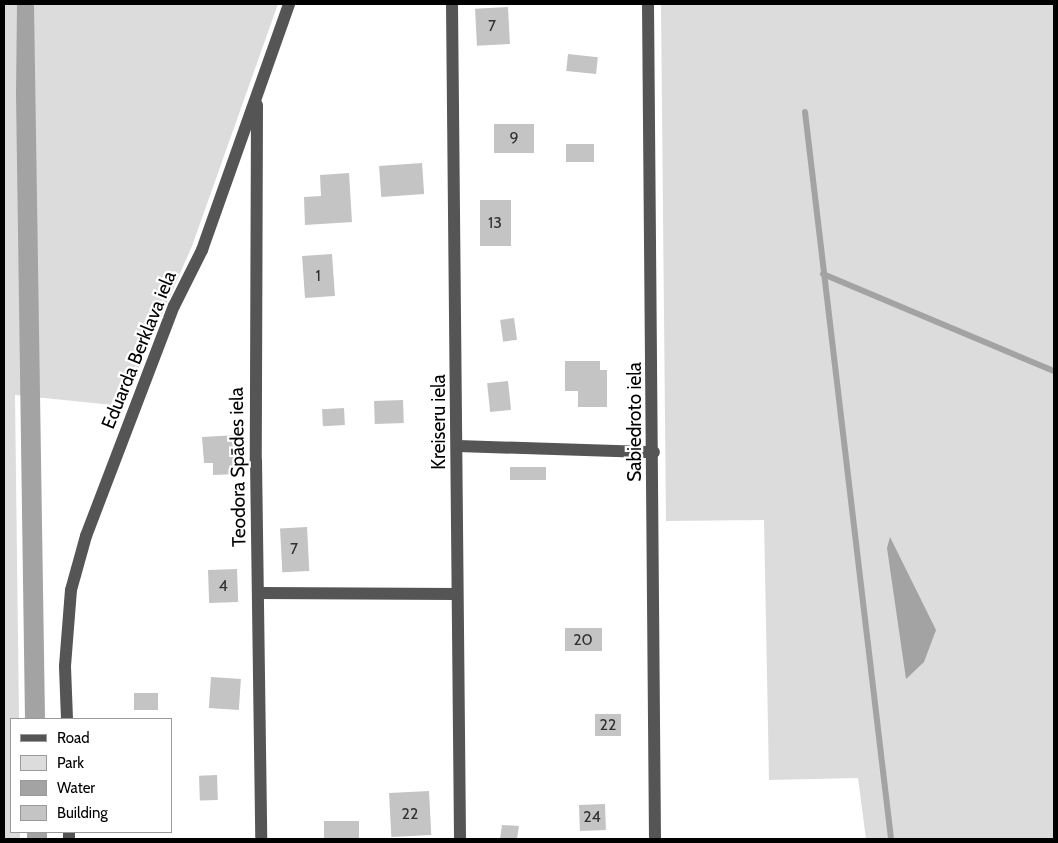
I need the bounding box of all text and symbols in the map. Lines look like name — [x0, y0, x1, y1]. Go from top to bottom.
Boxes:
house number: 7 — [488, 16, 496, 36]
house number: 9 — [509, 128, 519, 148]
house number: 13 — [488, 213, 502, 233]
house number: 1 — [315, 266, 321, 286]
street label: Eduarda Berklava iela — [97, 268, 181, 432]
street label: Sabiedroto iela — [624, 362, 646, 482]
street label: Kreiseru iela — [428, 374, 450, 470]
street label: Teodora Spādes iela — [225, 387, 251, 547]
house number: 7 — [290, 539, 298, 559]
house number: 4 — [218, 576, 228, 596]
house number: 20 — [573, 630, 593, 650]
house number: 22 — [600, 715, 616, 735]
legend — [10, 718, 172, 833]
text: Road — [57, 729, 90, 747]
text: Park — [57, 754, 84, 772]
text: Water — [57, 779, 95, 797]
text: Building — [57, 804, 108, 822]
house number: 22 — [402, 804, 418, 824]
house number: 24 — [583, 807, 601, 827]

